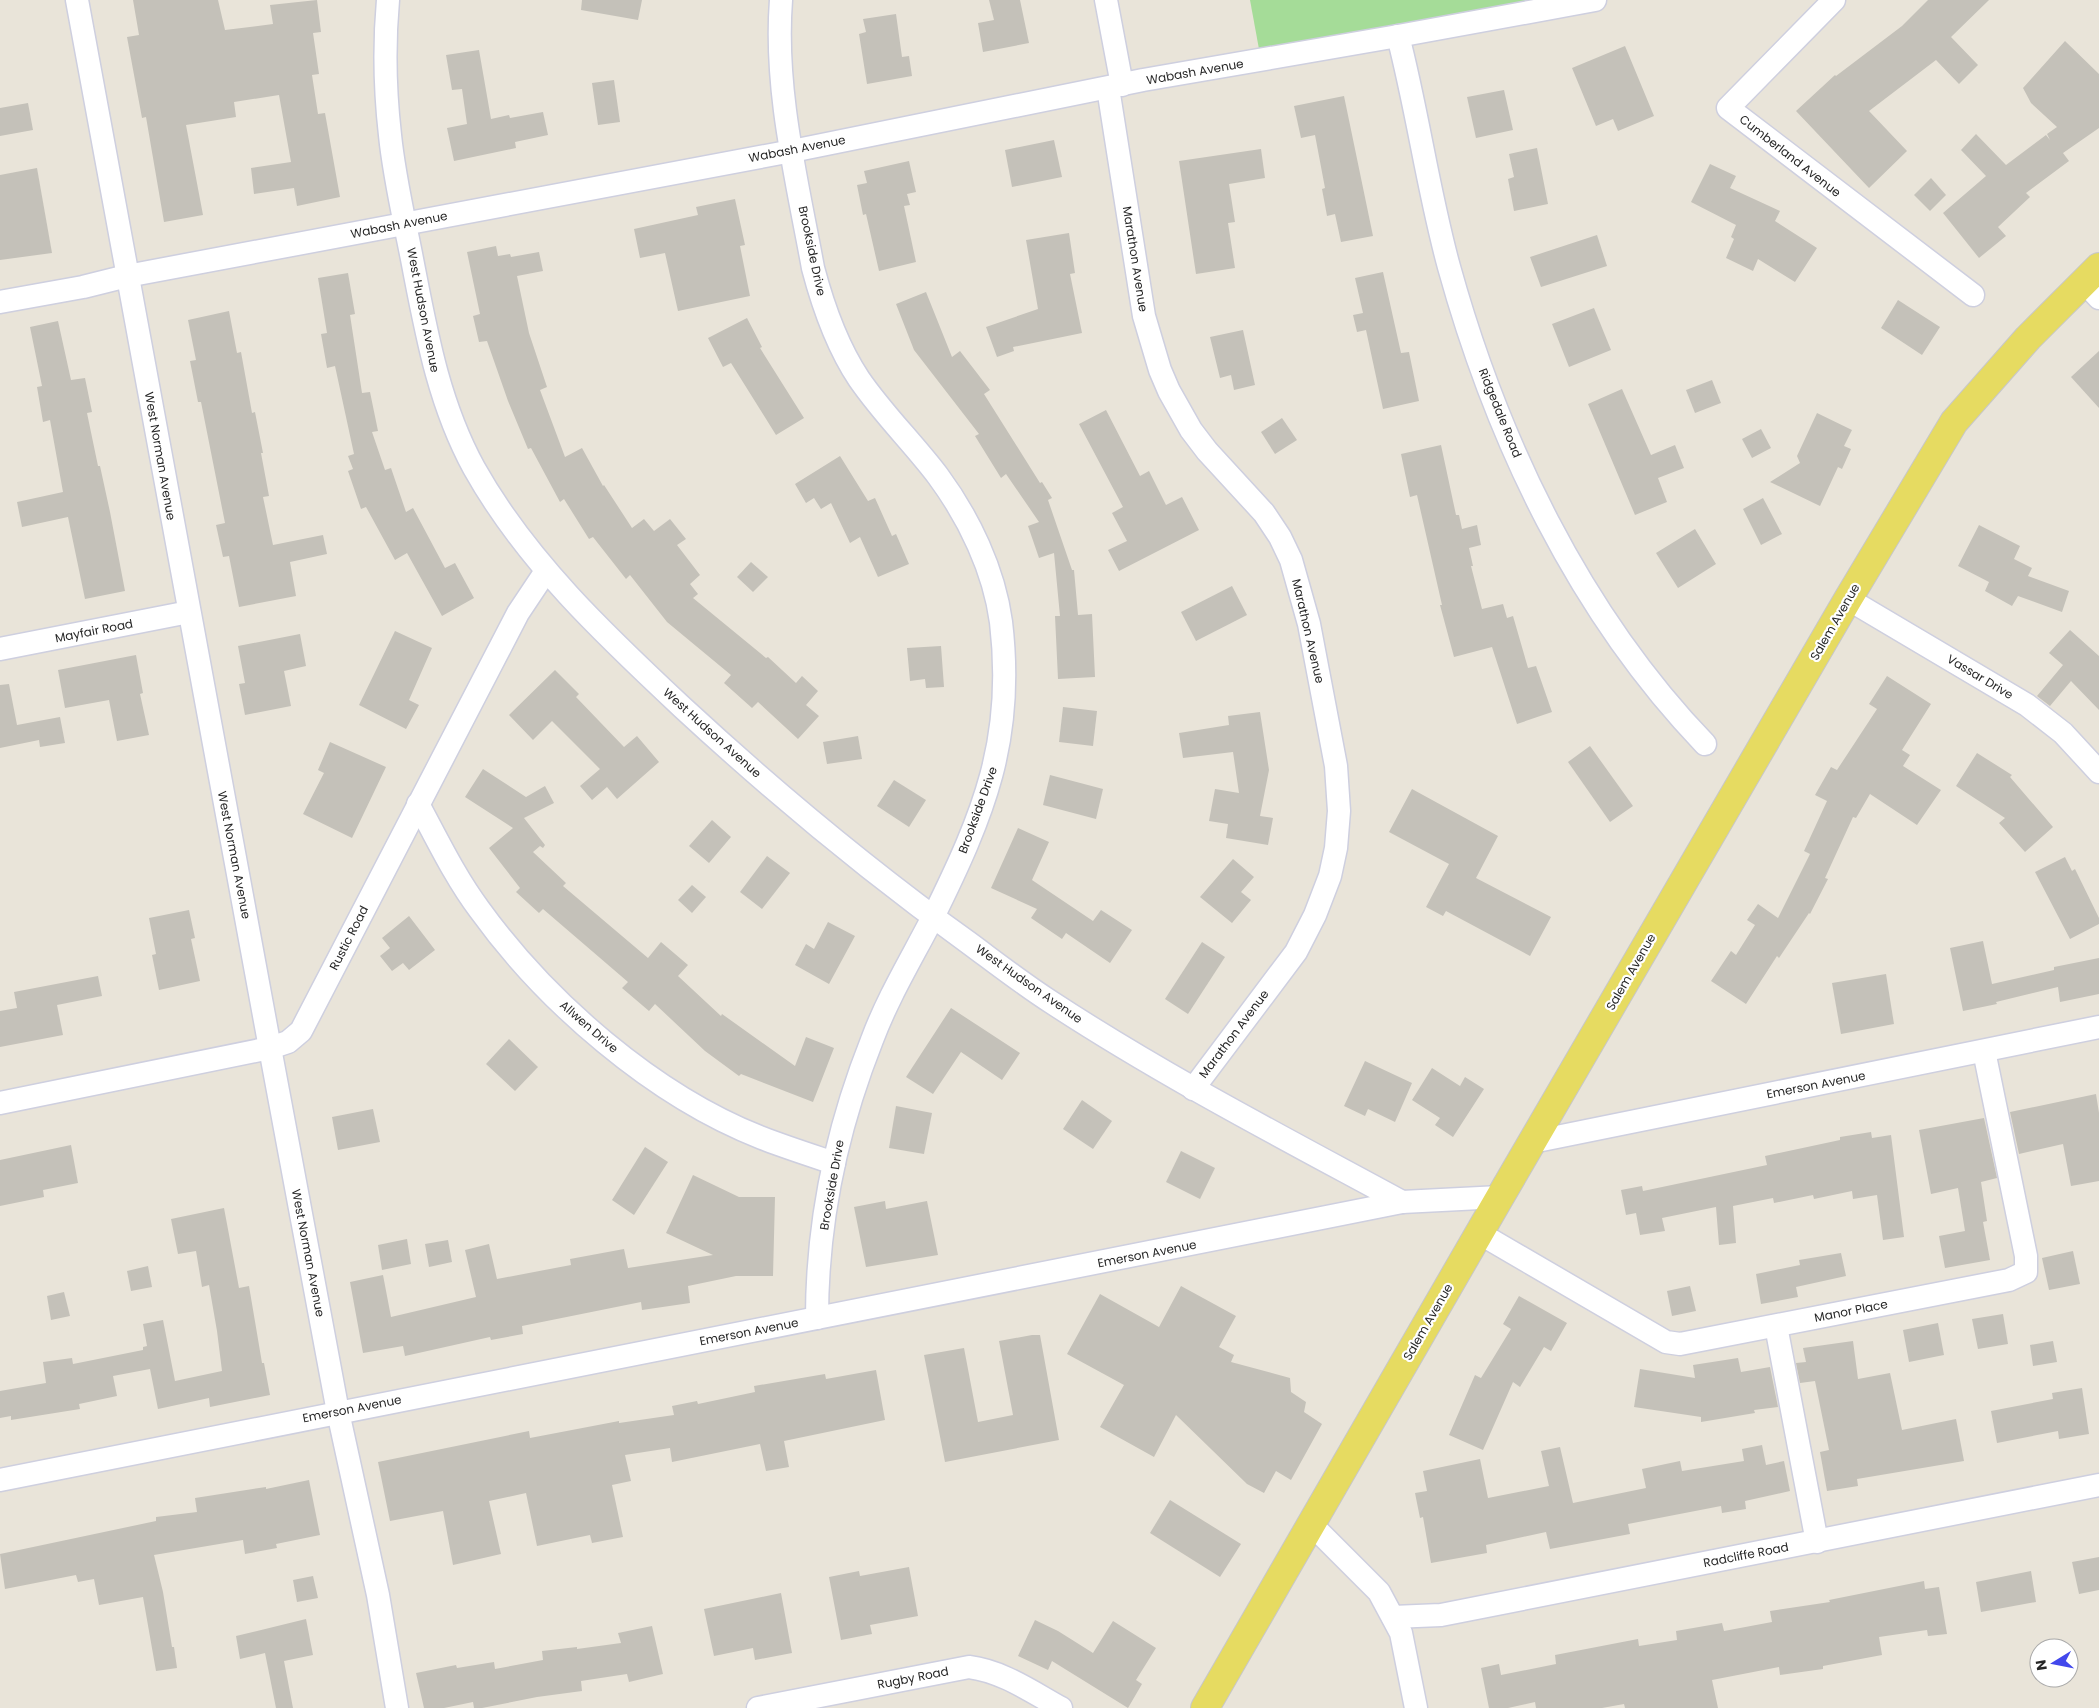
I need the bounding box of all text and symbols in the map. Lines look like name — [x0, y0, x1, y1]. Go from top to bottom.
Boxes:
street label: Wabash Avenue — [1145, 55, 1245, 88]
street label: Cumberland Avenue — [1736, 111, 1845, 201]
street label: Wabash Avenue — [747, 131, 847, 166]
street label: Brookside Drive — [795, 204, 830, 297]
street label: Marathon Avenue — [1119, 205, 1152, 313]
street label: Wabash Avenue — [349, 207, 449, 242]
street label: West Hudson Avenue — [403, 246, 444, 374]
street label: Ridgedale Road — [1475, 366, 1526, 460]
street label: West Norman Avenue — [141, 390, 180, 521]
street label: Marathon Avenue — [1288, 577, 1329, 685]
street label: Salem Avenue — [1806, 580, 1863, 663]
street label: Mayfair Road — [53, 615, 134, 646]
street label: Vassar Drive — [1944, 650, 2017, 703]
street label: West Hudson Avenue — [659, 684, 765, 781]
street label: Brookside Drive — [954, 764, 1001, 856]
street label: West Norman Avenue — [214, 789, 255, 920]
street label: Rustic Road — [325, 903, 372, 973]
street label: Salem Avenue — [1602, 930, 1659, 1013]
street label: West Hudson Avenue — [972, 940, 1086, 1027]
street label: Marathon Avenue — [1195, 986, 1273, 1081]
street label: Allwen Drive — [556, 997, 622, 1057]
street label: Emerson Avenue — [1765, 1067, 1867, 1102]
street label: Brookside Drive — [815, 1138, 848, 1231]
street label: West Norman Avenue — [288, 1187, 329, 1318]
street label: Emerson Avenue — [1096, 1236, 1198, 1271]
street label: Salem Avenue — [1399, 1280, 1456, 1363]
street label: Manor Place — [1813, 1295, 1889, 1326]
street label: Emerson Avenue — [698, 1314, 800, 1349]
street label: Emerson Avenue — [301, 1391, 403, 1426]
street label: Radcliffe Road — [1702, 1538, 1790, 1571]
north arrow — [2029, 1638, 2079, 1688]
text: N — [2030, 1658, 2052, 1672]
street label: Rugby Road — [876, 1662, 950, 1693]

